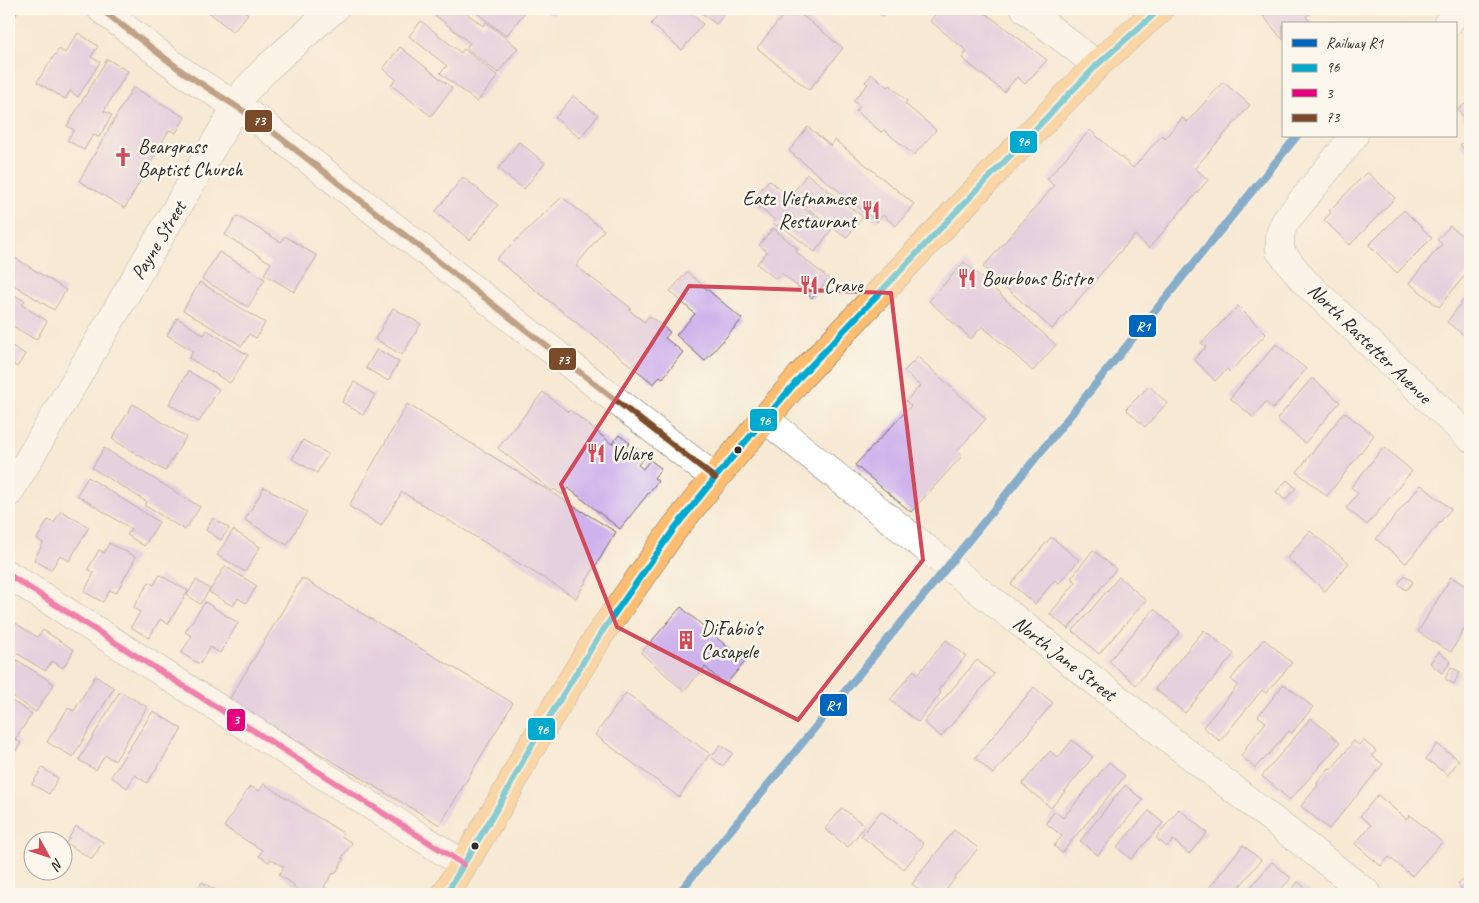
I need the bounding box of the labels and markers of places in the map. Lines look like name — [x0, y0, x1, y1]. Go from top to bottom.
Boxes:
place label: Beargrass Baptist Church — [138, 134, 244, 182]
church icon: Beargrass Baptist Church — [112, 146, 134, 168]
place label: Eatz Vietnamese Restaurant — [742, 186, 858, 234]
restaurant icon: Eatz Vietnamese Restaurant — [860, 199, 882, 221]
place label: Bourbons Bistro — [982, 266, 1094, 291]
restaurant icon: Bourbons Bistro — [956, 267, 978, 289]
place label: Crave — [824, 273, 864, 298]
restaurant icon: Crave — [798, 274, 820, 296]
place label: Volare — [611, 441, 654, 466]
restaurant icon: Volare — [585, 442, 607, 464]
unlabelled marker — [733, 445, 743, 455]
place label: DiFabio's Casapele — [701, 616, 764, 664]
building icon: DiFabio's Casapele — [675, 629, 697, 651]
unlabelled marker — [470, 841, 480, 851]

